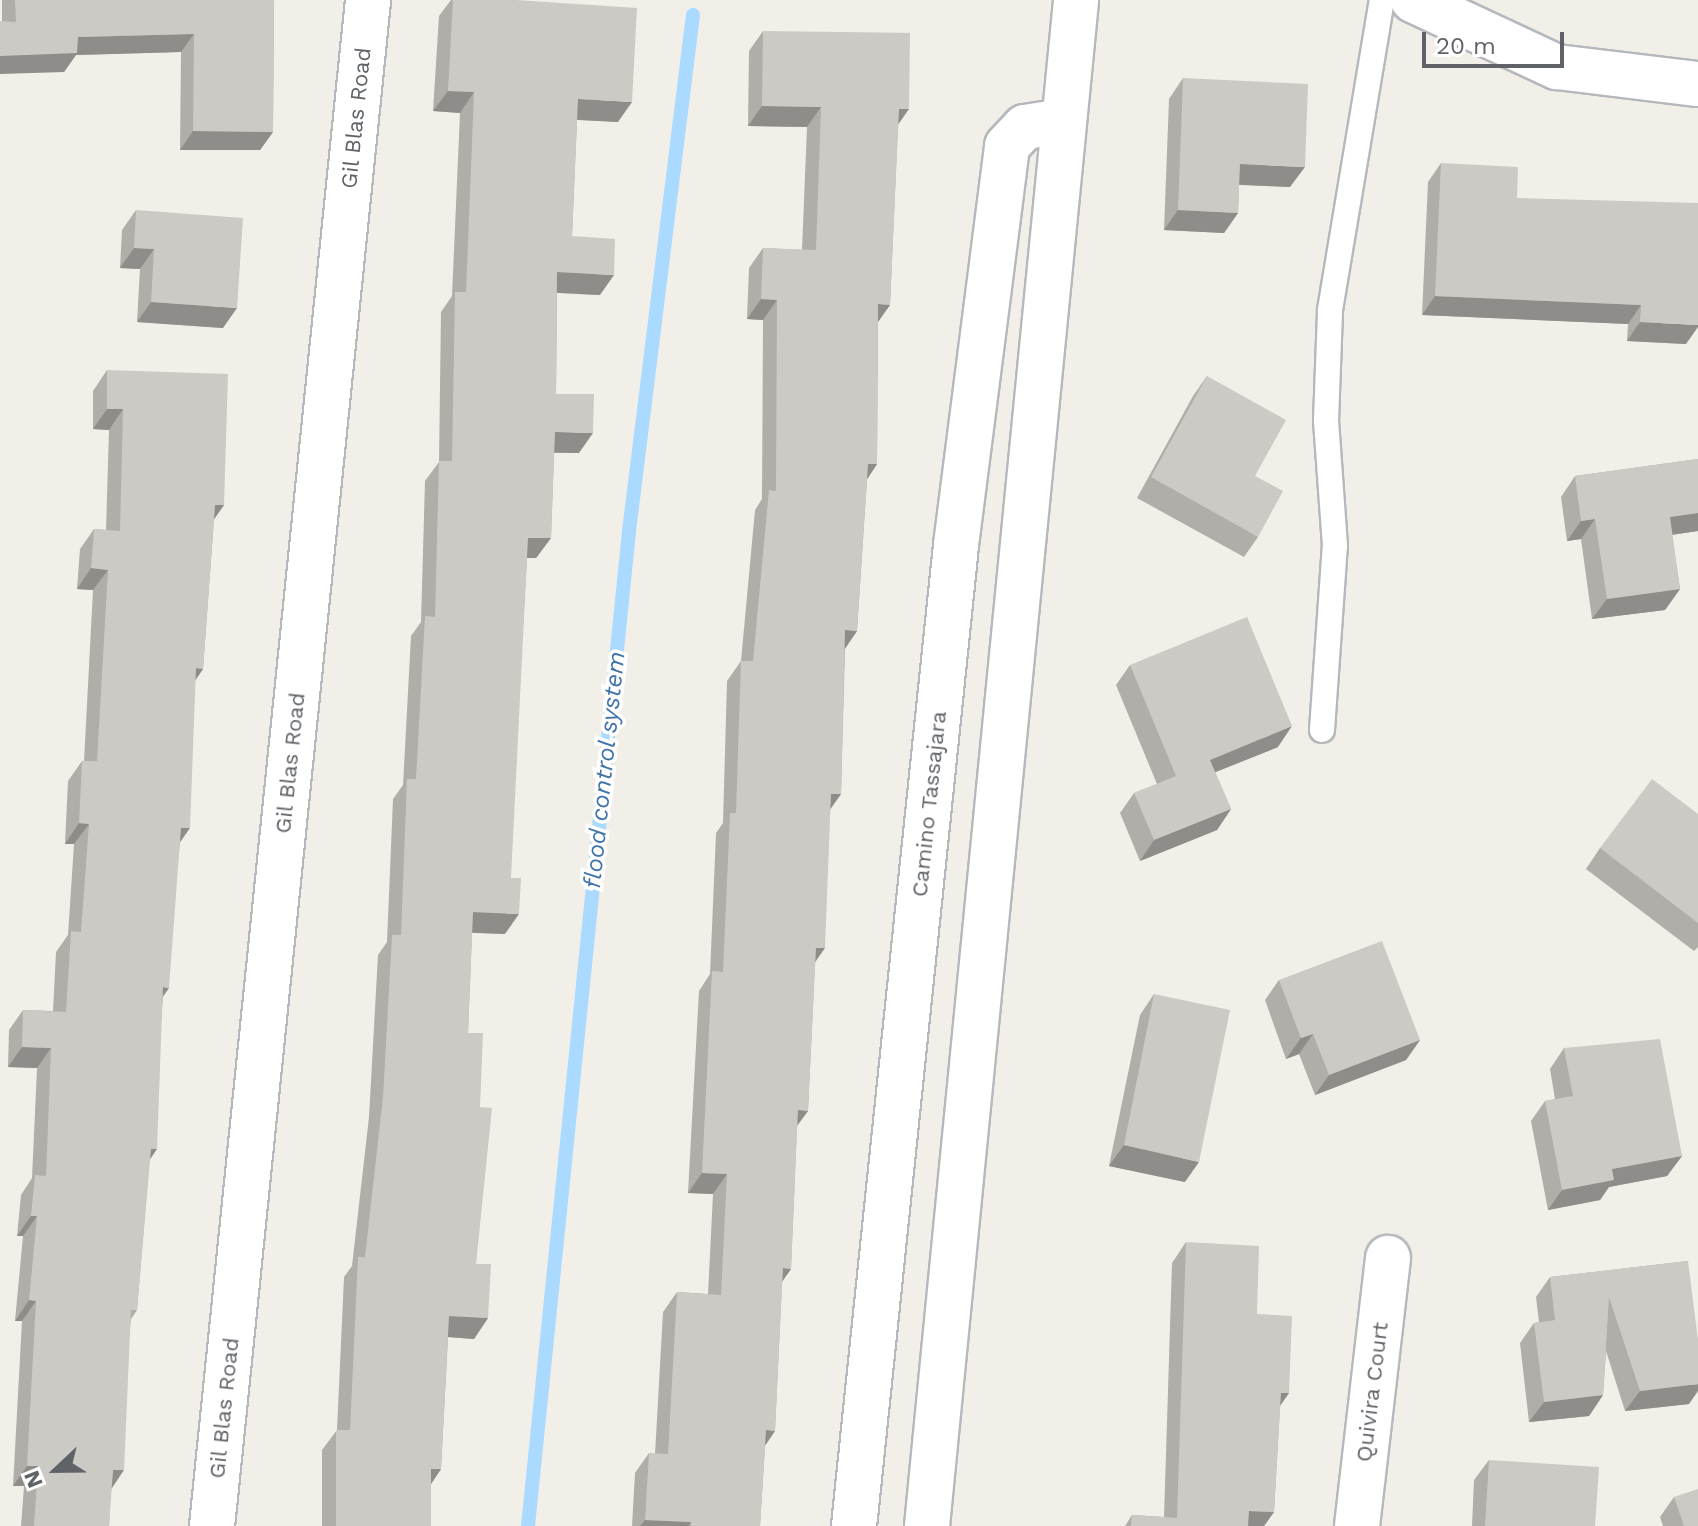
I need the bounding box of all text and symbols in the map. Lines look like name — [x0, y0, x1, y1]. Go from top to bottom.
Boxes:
scale bar — [1426, 16, 1568, 66]
text: 20 m — [1436, 32, 1496, 60]
street label: Gil Blas Road — [335, 46, 377, 190]
water label: flood control system — [578, 650, 632, 890]
street label: Gil Blas Road — [269, 691, 311, 835]
street label: Camino Tassajara — [906, 710, 952, 898]
street label: Quivira Court — [1350, 1320, 1394, 1464]
street label: Gil Blas Road — [203, 1336, 245, 1480]
north arrow — [16, 1430, 96, 1510]
text: N — [19, 1467, 48, 1491]

